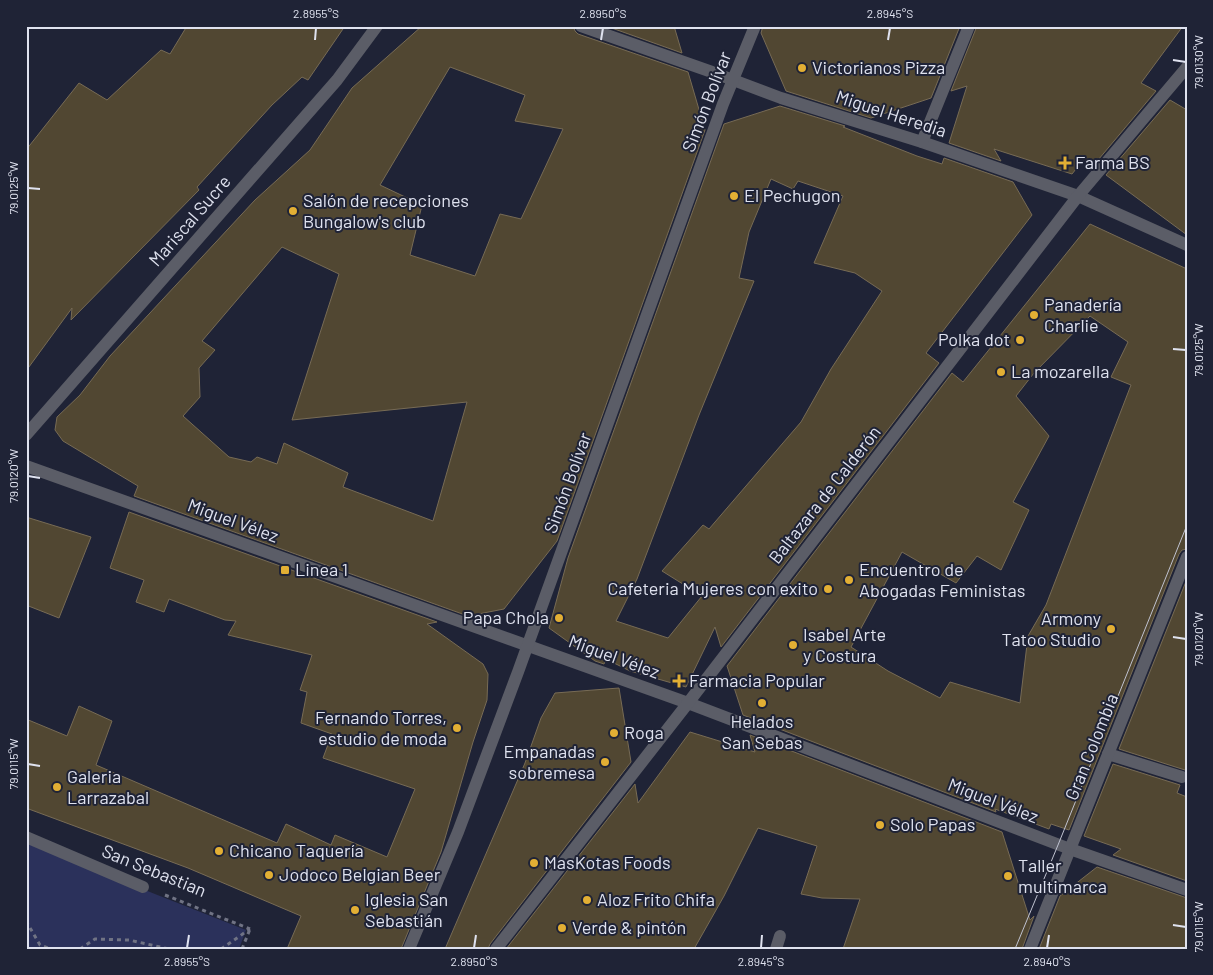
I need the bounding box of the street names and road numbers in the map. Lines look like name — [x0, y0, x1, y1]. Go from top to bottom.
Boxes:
street label: Simón Bolívar — [677, 48, 735, 155]
street label: Miguel Heredia — [833, 85, 949, 141]
street label: Mariscal Sucre — [144, 170, 235, 270]
street label: Baltazara de Calderón — [763, 421, 885, 568]
street label: Simón Bolívar — [539, 429, 596, 536]
street label: Miguel Vélez — [185, 493, 282, 547]
street label: Miguel Vélez — [566, 629, 663, 683]
street label: Gran Colombia — [1060, 690, 1122, 803]
street label: Miguel Vélez — [945, 773, 1042, 827]
street label: San Sebastian — [99, 839, 210, 901]

